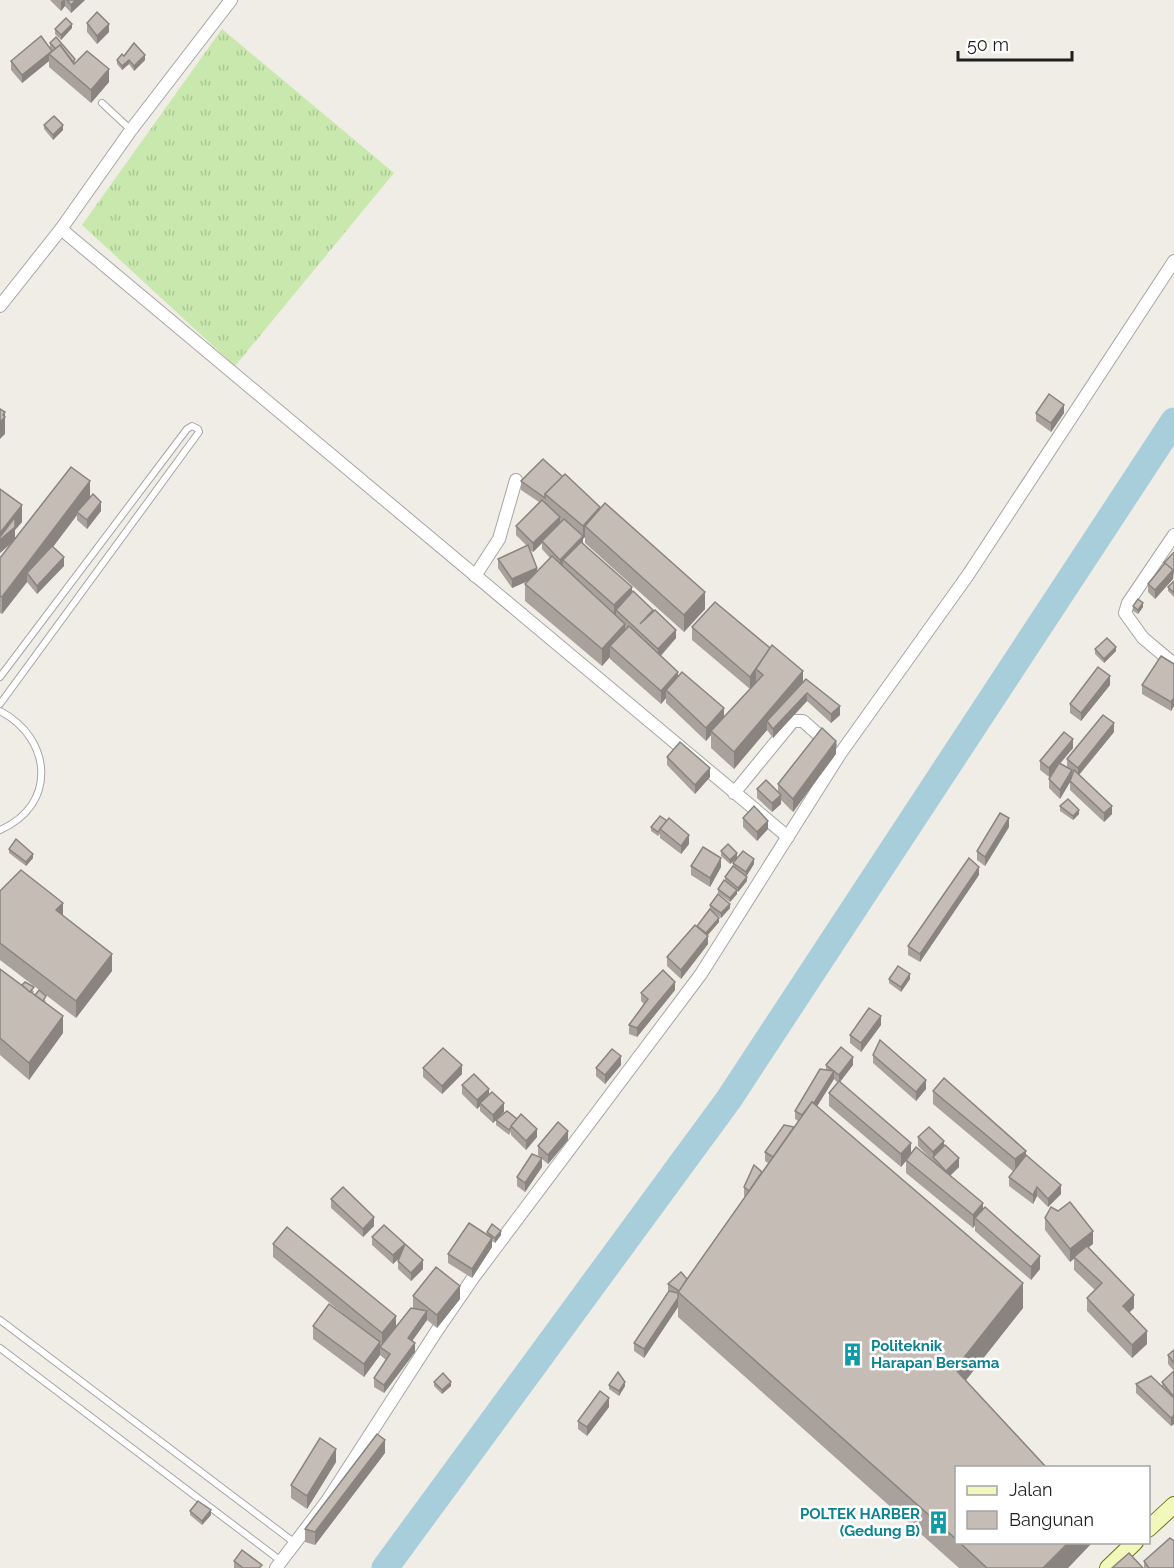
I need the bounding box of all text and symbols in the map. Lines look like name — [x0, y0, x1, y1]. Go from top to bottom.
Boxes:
scale bar — [958, 24, 1072, 62]
text: 50 m — [967, 34, 1009, 55]
place label: Politeknik Harapan Bersama — [871, 1337, 1000, 1372]
building icon: Politeknik Harapan Bersama — [840, 1342, 866, 1368]
legend — [955, 1466, 1150, 1544]
text: Jalan — [1009, 1479, 1053, 1500]
place label: POLTEK HARBER (Gedung B) — [800, 1505, 920, 1540]
text: Bangunan — [1009, 1509, 1094, 1530]
building icon: POLTEK HARBER (Gedung B) — [925, 1510, 951, 1536]

